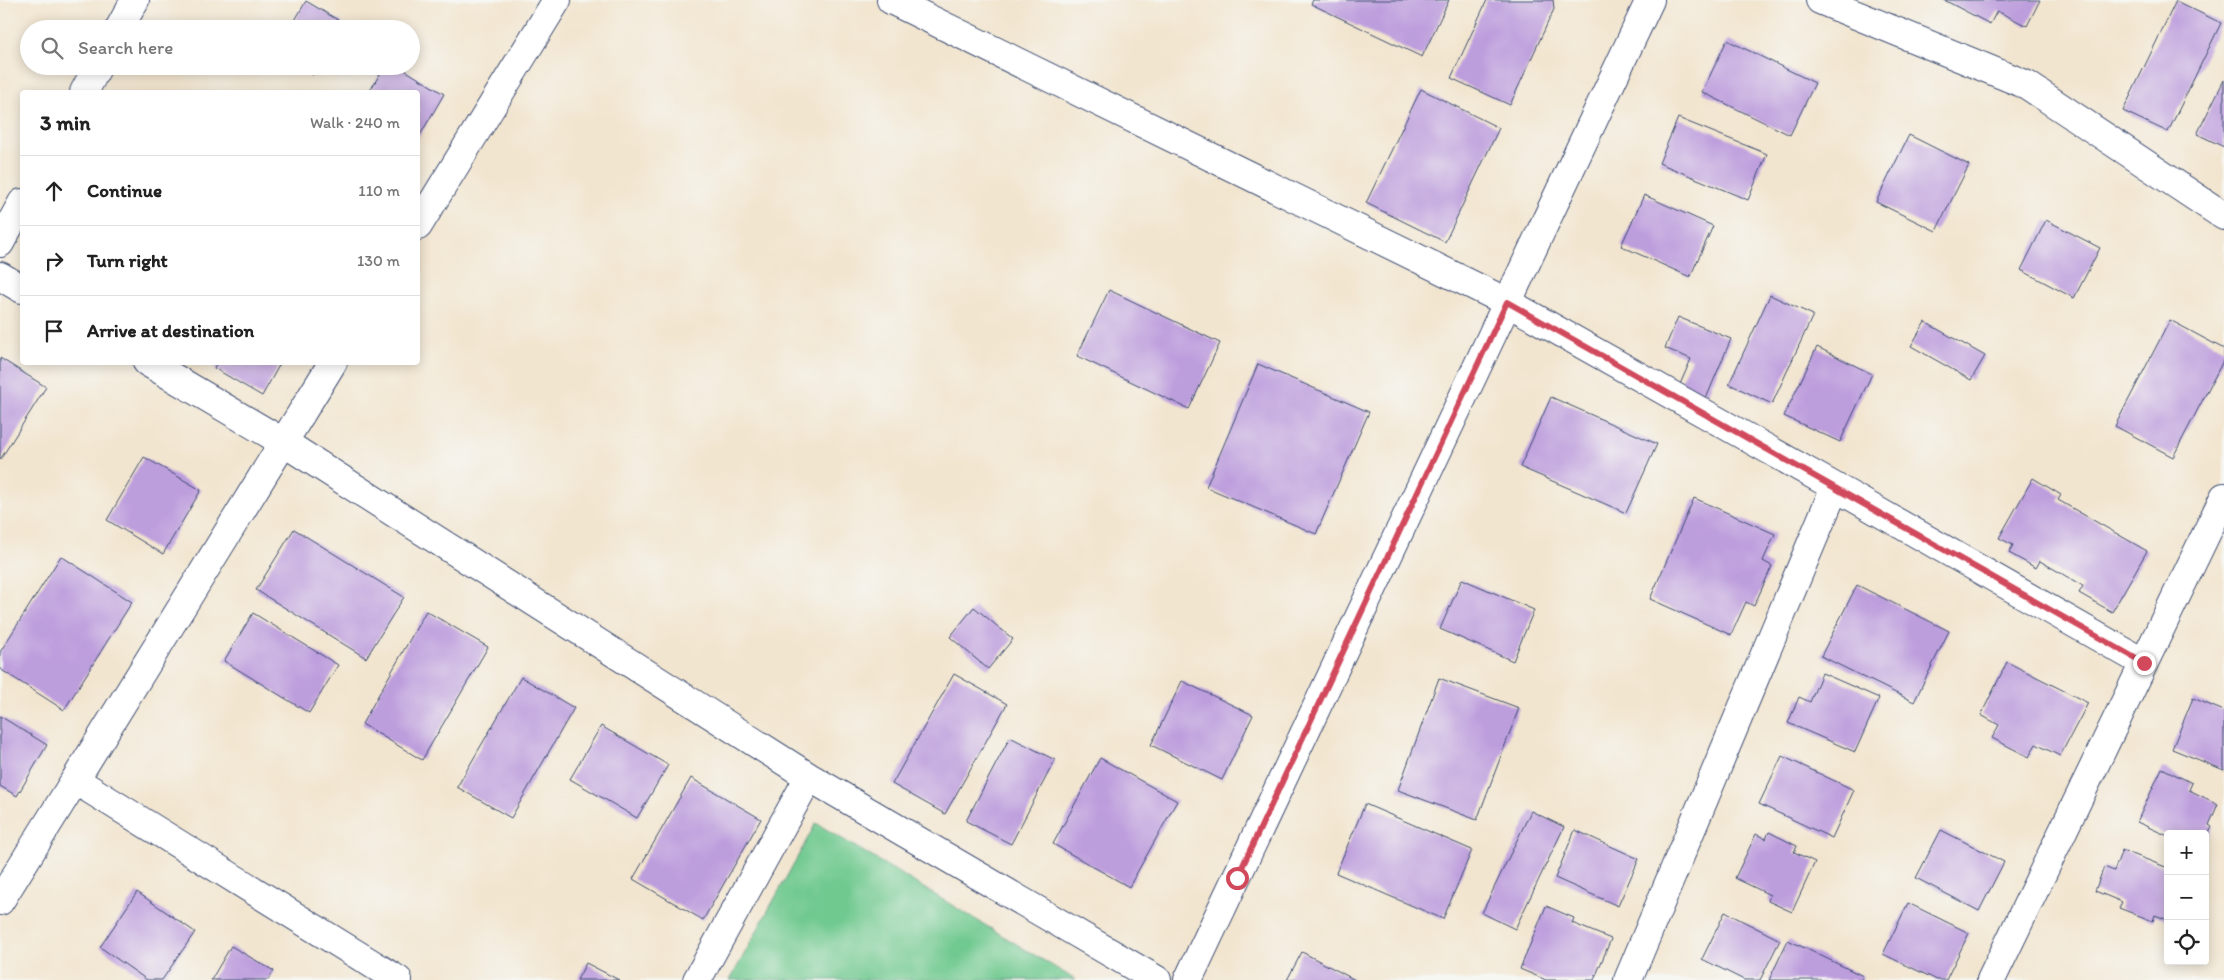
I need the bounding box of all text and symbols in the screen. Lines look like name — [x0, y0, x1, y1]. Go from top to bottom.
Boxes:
search box — [20, 20, 420, 75]
icon: search — [38, 34, 66, 62]
text: Search here — [78, 36, 173, 59]
text: 3 min — [40, 110, 90, 135]
text: Walk · 240 m — [310, 113, 400, 132]
icon: ahead — [40, 177, 68, 205]
text: Continue — [87, 179, 162, 202]
text: 110 m — [358, 181, 400, 200]
icon: right — [40, 247, 68, 275]
text: Turn right — [87, 249, 168, 272]
text: 130 m — [357, 251, 400, 270]
icon: arrive — [40, 317, 68, 345]
text: Arrive at destination — [87, 319, 254, 342]
route end — [2133, 652, 2156, 675]
map controls — [2164, 830, 2209, 965]
button: + — [2164, 830, 2209, 875]
route start — [1226, 867, 1249, 890]
button: − — [2164, 875, 2209, 920]
button: locate — [2164, 920, 2209, 965]

